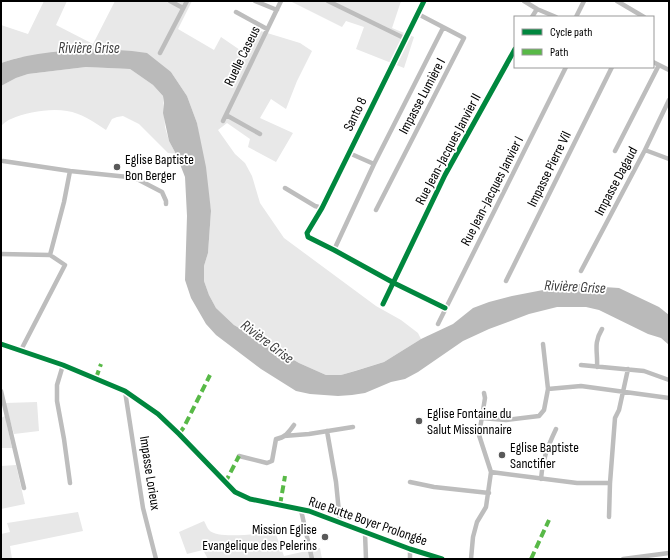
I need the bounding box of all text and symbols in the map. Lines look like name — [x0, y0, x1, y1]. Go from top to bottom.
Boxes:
legend — [514, 16, 654, 68]
street label: Ruelle Caseus — [220, 23, 264, 89]
text: Cycle path — [550, 25, 592, 40]
water label: Rivière Grise — [58, 39, 120, 58]
text: Path — [550, 45, 568, 60]
street label: Impasse Lumière I — [395, 55, 449, 137]
street label: Rue Jean-Jacques Janvier II — [411, 90, 485, 208]
street label: Santo 8 — [340, 94, 370, 134]
street label: Impasse Pierre Vil — [523, 128, 575, 210]
street label: Rue Jean-Jacques Janvier I — [457, 133, 527, 249]
street label: Impasse Dagaud — [591, 144, 641, 218]
place label: Eglise Baptiste Bon Berger — [125, 151, 194, 184]
marker: Eglise Baptiste Bon Berger — [112, 162, 122, 172]
water label: Rivière Grise — [544, 276, 606, 298]
water label: Rivière Grise — [237, 316, 297, 368]
place label: Eglise Fontaine du Salut Missionnaire — [427, 405, 512, 438]
marker: Eglise Fontaine du Salut Missionnaire — [414, 416, 424, 426]
street label: Impasse Lorieux — [136, 435, 164, 512]
place label: Eglise Baptiste Sanctifier — [510, 439, 579, 472]
marker: Eglise Baptiste Sanctifier — [497, 450, 507, 460]
street label: Rue Butte Boyer Prolongée — [306, 493, 430, 549]
place label: Mission Eglise Evangelique des Pelerins — [202, 521, 317, 554]
marker: Mission Eglise Evangelique des Pelerins — [320, 532, 330, 542]

